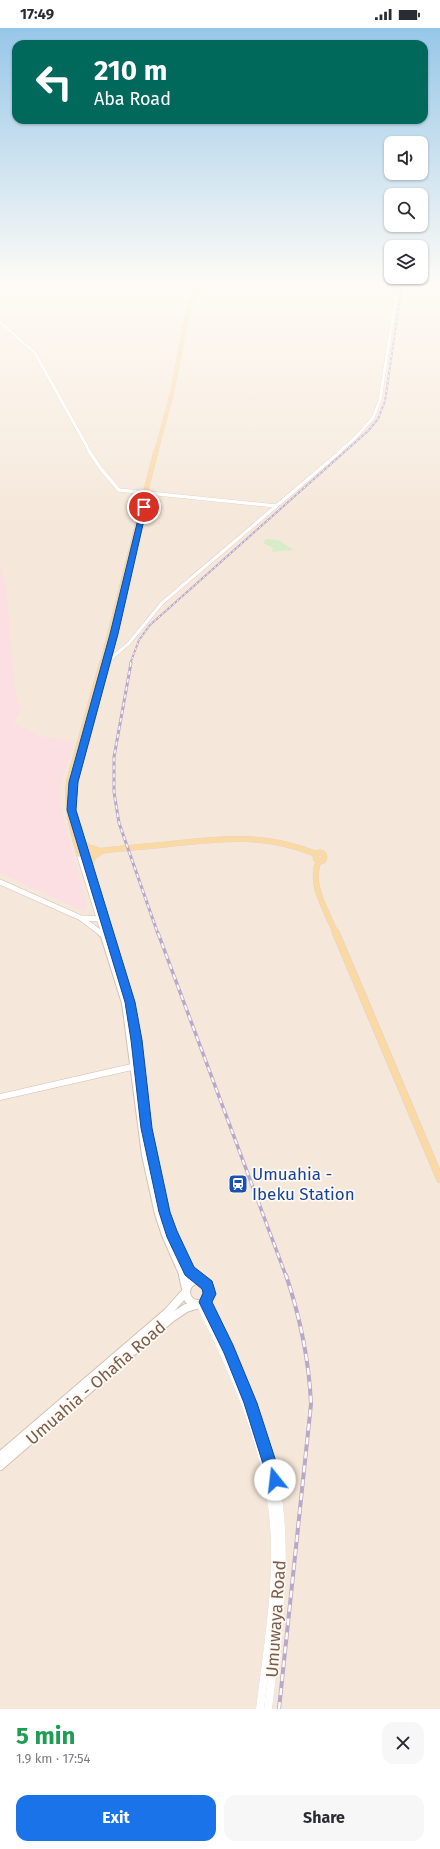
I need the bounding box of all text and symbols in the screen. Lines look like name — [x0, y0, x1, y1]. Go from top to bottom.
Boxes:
text: 17:49 — [20, 5, 54, 23]
text: 210 m — [94, 54, 168, 87]
icon: left — [28, 56, 80, 108]
text: Aba Road — [94, 88, 171, 110]
map controls — [384, 136, 428, 284]
button: sound — [384, 136, 428, 180]
button: search — [384, 188, 428, 232]
button: layers — [384, 240, 428, 284]
pin — [127, 490, 161, 524]
icon: arrive — [133, 496, 155, 518]
place label: Umuahia - Ibeku Station — [252, 1164, 355, 1205]
station icon: Umuahia - Ibeku Station — [227, 1173, 249, 1195]
street label: Umuahia - Ohafia Road — [22, 1317, 170, 1449]
position arrow — [254, 1459, 296, 1501]
street label: Umuwaya Road — [261, 1560, 291, 1678]
text: 5 min — [16, 1722, 75, 1750]
button: close — [382, 1722, 424, 1764]
text: 1.9 km · 17:54 — [16, 1751, 91, 1766]
button: Exit — [16, 1795, 216, 1841]
button: Share — [224, 1795, 424, 1841]

